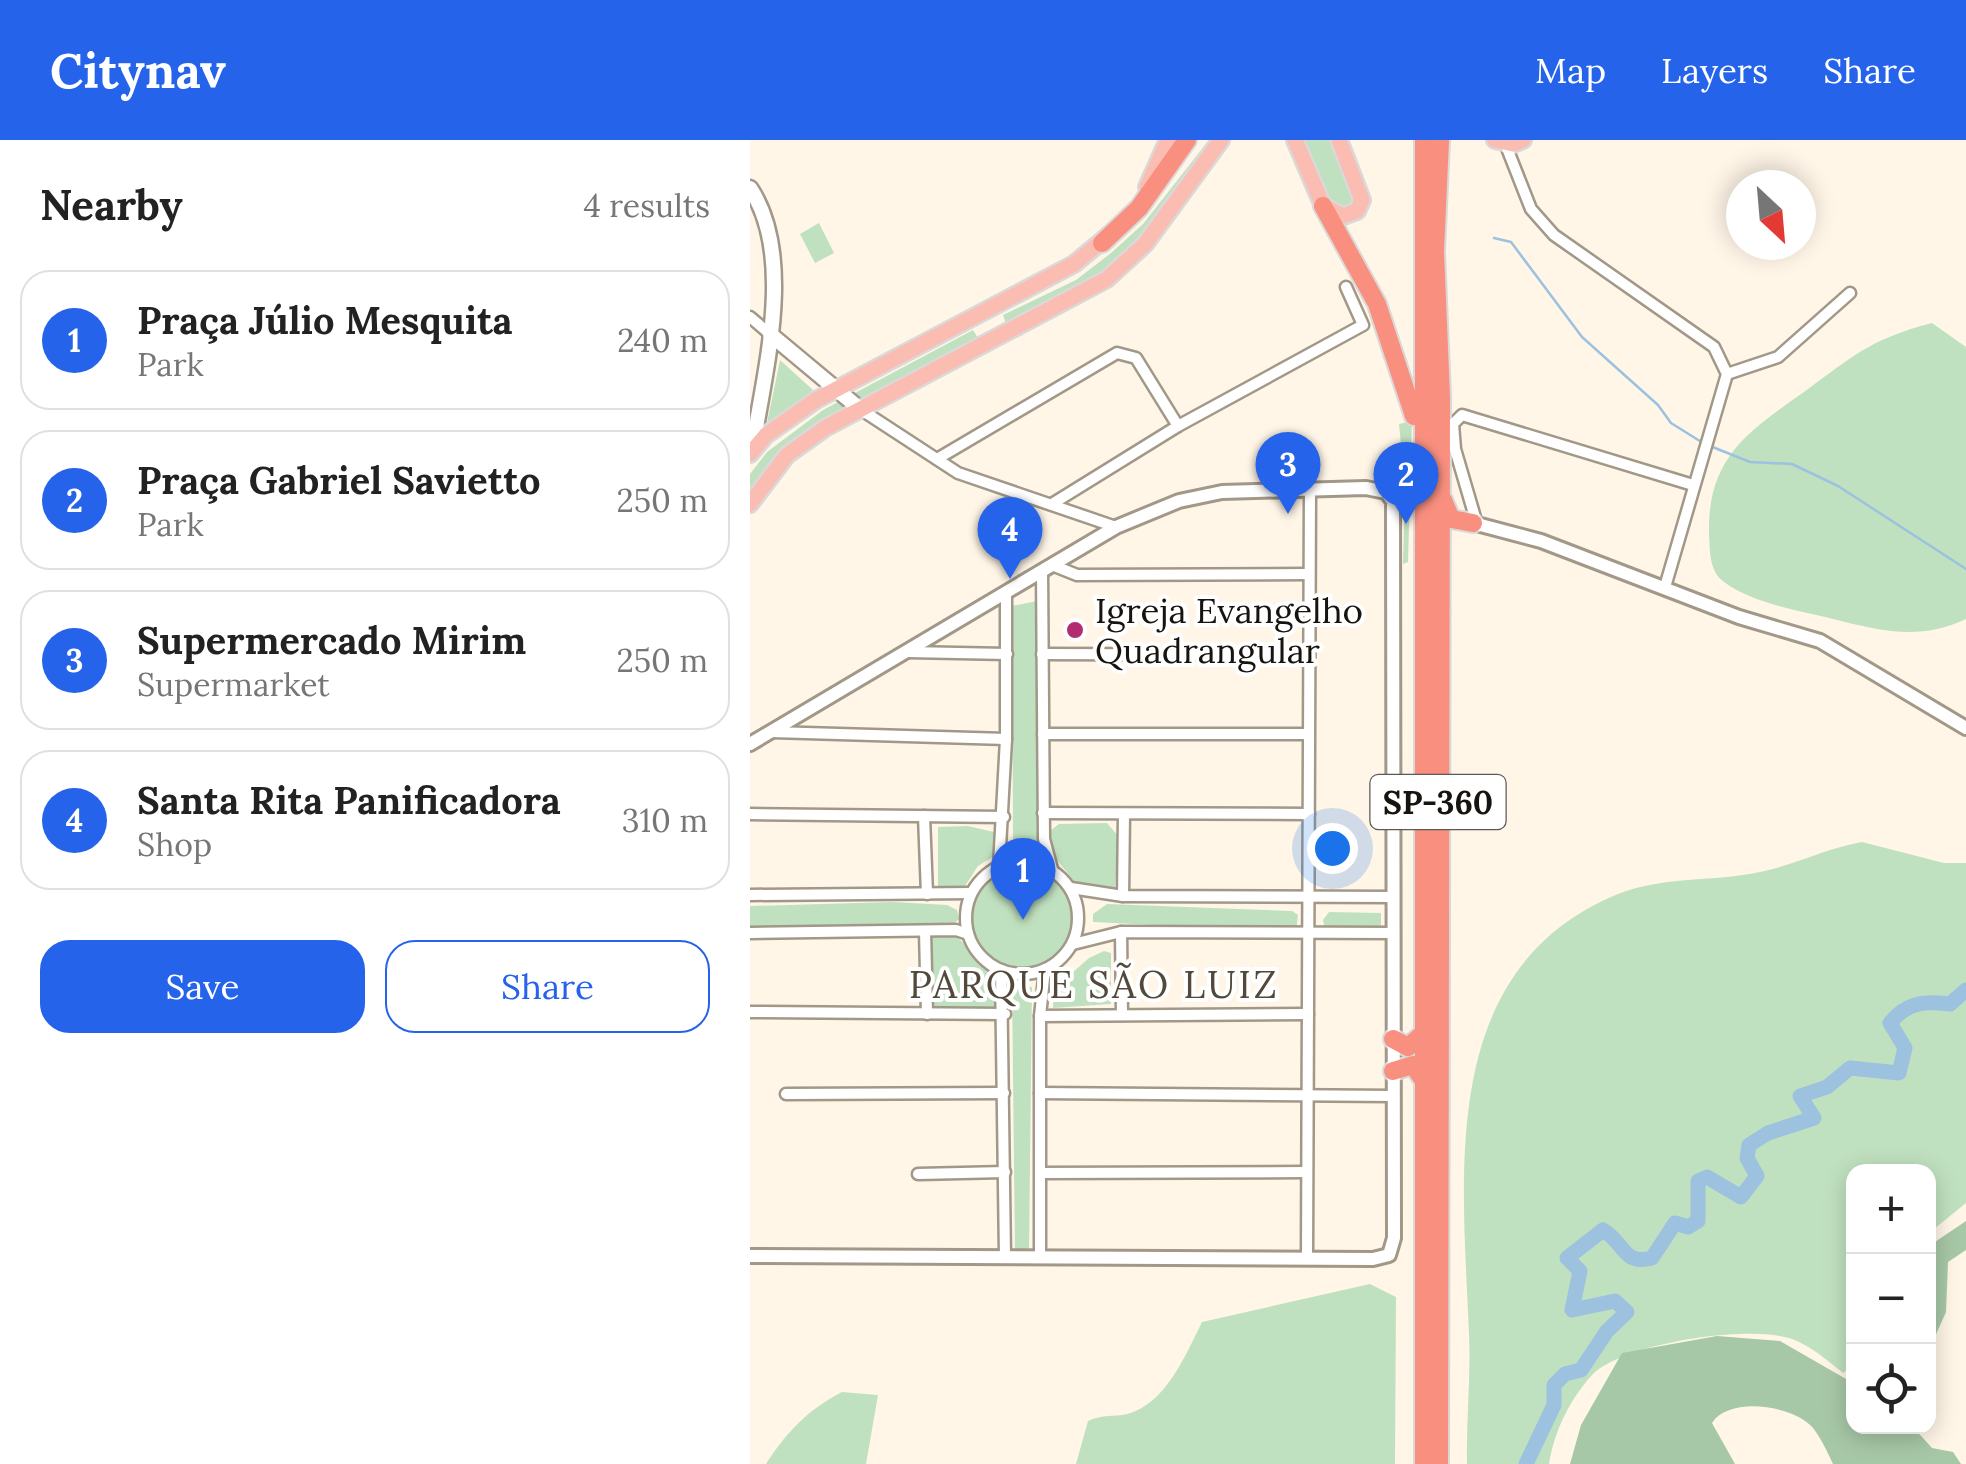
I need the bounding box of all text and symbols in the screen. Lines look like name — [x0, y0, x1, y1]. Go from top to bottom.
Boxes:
text: Citynav — [50, 40, 226, 101]
text: Map — [1535, 48, 1606, 93]
text: Layers — [1661, 48, 1768, 93]
text: Share — [1823, 48, 1916, 93]
north arrow — [1726, 170, 1816, 260]
text: Nearby — [40, 178, 183, 232]
text: 4 results — [583, 185, 710, 226]
text: Praça Júlio Mesquita — [137, 296, 513, 344]
text: 1 — [68, 320, 81, 361]
text: 240 m — [617, 320, 708, 361]
text: Park — [137, 344, 204, 385]
pin: 3 — [1256, 432, 1320, 514]
pin: 2 — [1374, 442, 1438, 524]
text: Praça Gabriel Savietto — [137, 456, 541, 504]
text: 2 — [66, 480, 83, 521]
text: 250 m — [616, 480, 708, 521]
pin: 4 — [978, 496, 1042, 579]
text: Park — [137, 504, 204, 545]
place label: Igreja Evangelho Quadrangular — [1095, 588, 1363, 673]
text: Supermercado Mirim — [137, 616, 526, 664]
marker: Igreja Evangelho Quadrangular — [1064, 619, 1086, 641]
text: 3 — [66, 640, 83, 681]
text: 250 m — [616, 640, 708, 681]
text: Supermarket — [137, 664, 330, 705]
road number: SP-360 — [1370, 775, 1506, 829]
text: Santa Rita Panificadora — [137, 776, 561, 824]
text: 4 — [66, 800, 83, 841]
text: 310 m — [622, 800, 708, 841]
your location — [1307, 823, 1358, 874]
text: Shop — [137, 824, 212, 865]
pin: 1 — [990, 838, 1056, 920]
button: Save — [40, 940, 365, 1033]
button: Share — [385, 940, 710, 1033]
district label: PARQUE SÃO LUIZ — [909, 960, 1279, 1008]
map controls — [1846, 1164, 1936, 1434]
button: + — [1846, 1164, 1936, 1254]
button: − — [1846, 1254, 1936, 1344]
button: locate — [1846, 1344, 1936, 1434]

